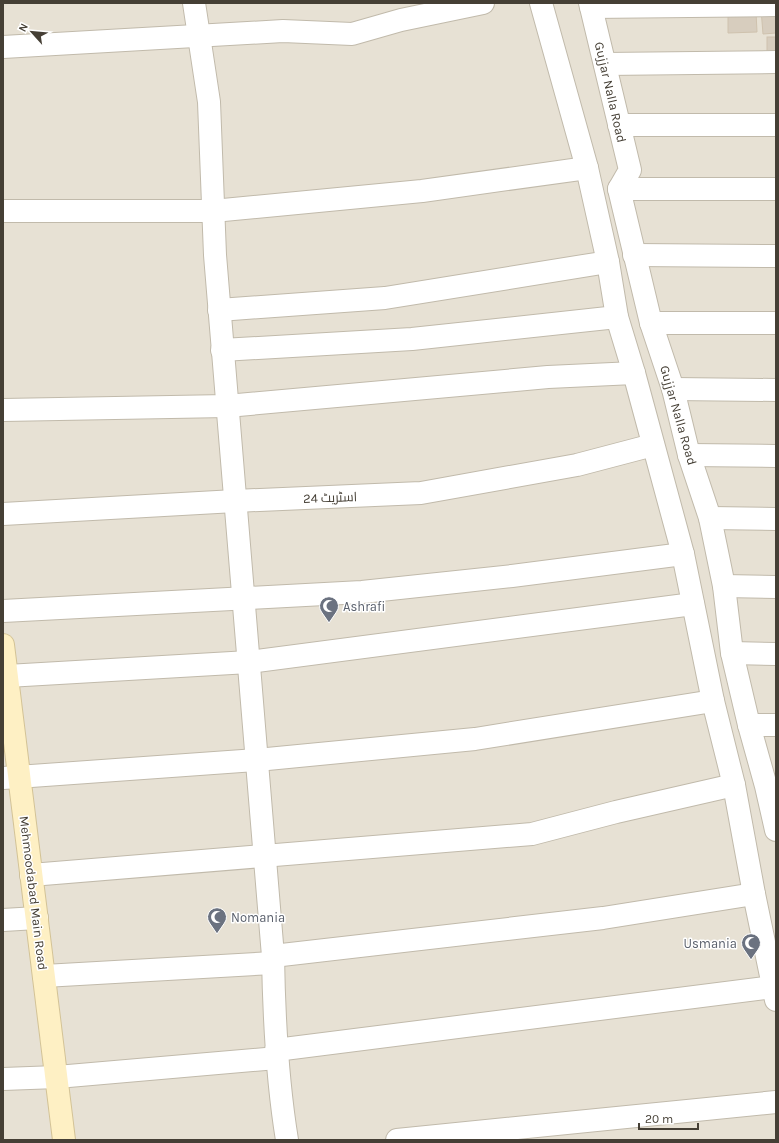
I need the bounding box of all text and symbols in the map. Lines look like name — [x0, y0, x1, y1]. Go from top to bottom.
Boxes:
north arrow — [12, 12, 52, 52]
text: N — [16, 21, 31, 34]
street label: Gujjar Nalla Road — [592, 40, 629, 144]
street label: Gujjar Nalla Road — [657, 364, 700, 467]
street label: اسٹریٹ 24 — [303, 489, 357, 506]
mosque icon: Ashrafi — [318, 595, 340, 623]
place label: Ashrafi — [343, 599, 385, 614]
street label: Mehmoodabad Main Road — [17, 815, 50, 971]
mosque icon: Nomania — [206, 906, 228, 934]
place label: Nomania — [231, 910, 285, 925]
mosque icon: Usmania — [740, 932, 762, 960]
place label: Usmania — [683, 936, 737, 951]
scale bar — [639, 1105, 698, 1131]
text: 20 m — [645, 1112, 673, 1126]

